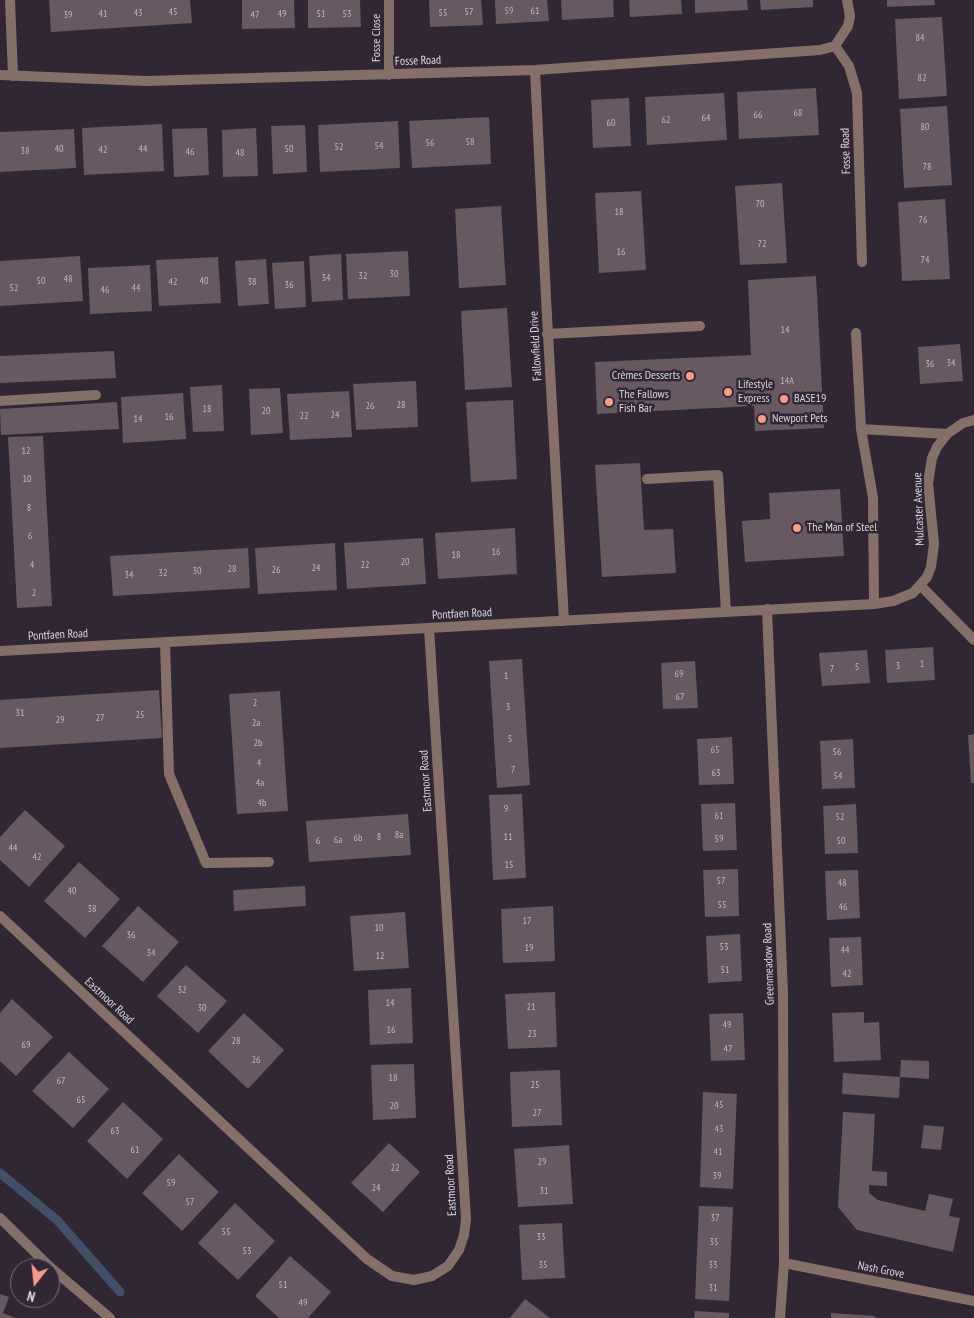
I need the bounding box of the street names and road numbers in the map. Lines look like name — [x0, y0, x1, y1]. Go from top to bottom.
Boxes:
street label: Fosse Close — [370, 14, 384, 62]
street label: Fosse Road — [395, 53, 441, 69]
street label: Fosse Road — [838, 128, 854, 174]
street label: Fallowfield Drive — [527, 311, 545, 381]
street label: Mulcaster Avenue — [911, 472, 927, 546]
street label: Pontfaen Road — [432, 605, 492, 623]
street label: Pontfaen Road — [28, 626, 88, 644]
street label: Eastmoor Road — [417, 750, 435, 812]
street label: Greenmeadow Road — [760, 923, 778, 1005]
street label: Eastmoor Road — [81, 975, 137, 1027]
street label: Eastmoor Road — [442, 1154, 460, 1216]
street label: Nash Grove — [857, 1258, 905, 1282]

